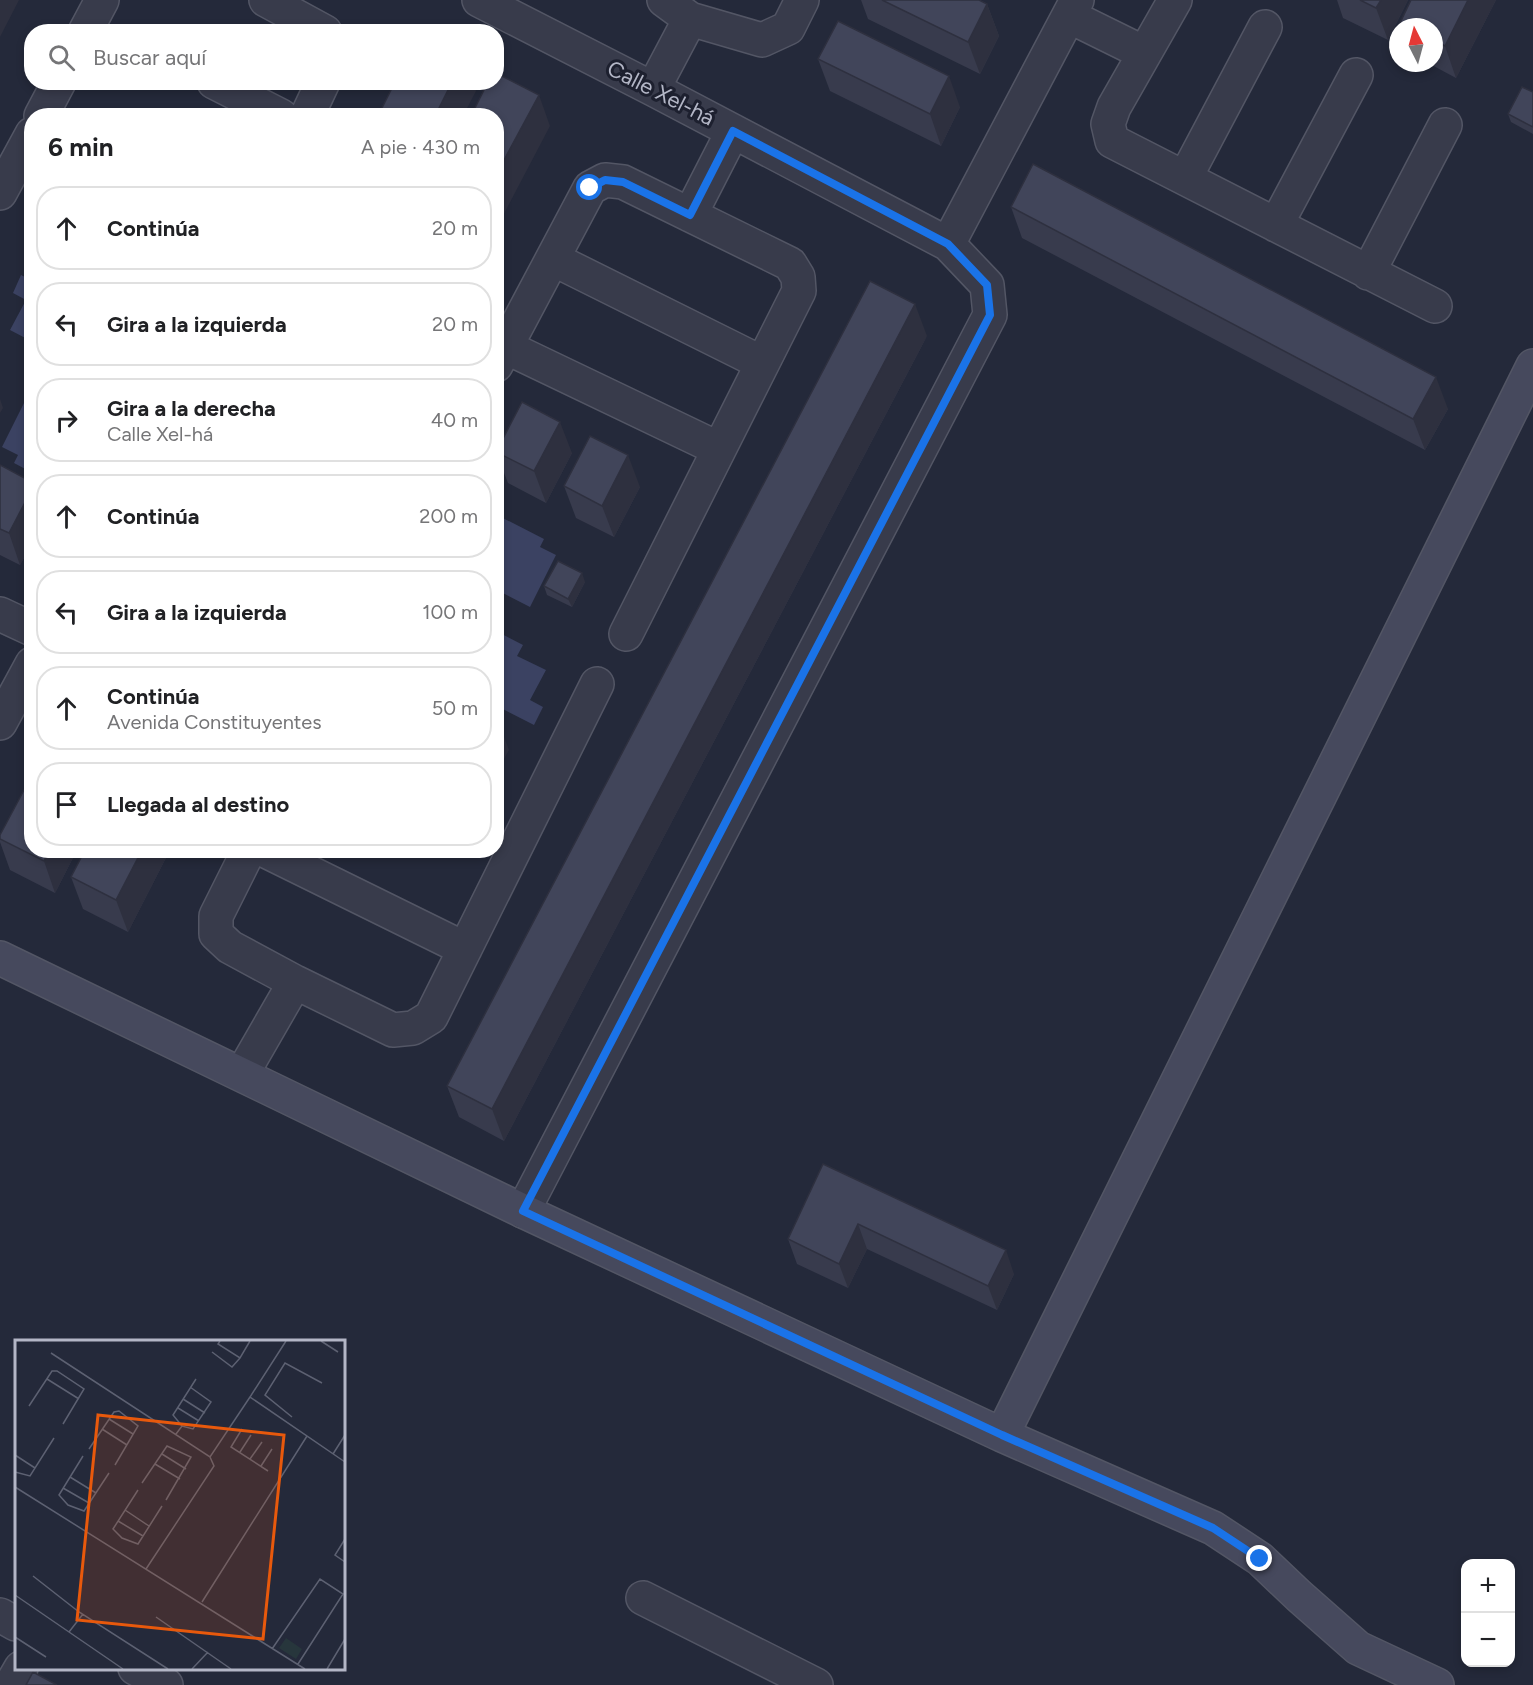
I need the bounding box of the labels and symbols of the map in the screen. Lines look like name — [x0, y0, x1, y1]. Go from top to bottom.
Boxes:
north arrow — [1389, 18, 1443, 72]
street label: Calle Xel-há — [603, 54, 719, 132]
route start — [576, 174, 602, 200]
inset map — [15, 1340, 345, 1670]
route end — [1246, 1545, 1272, 1571]

